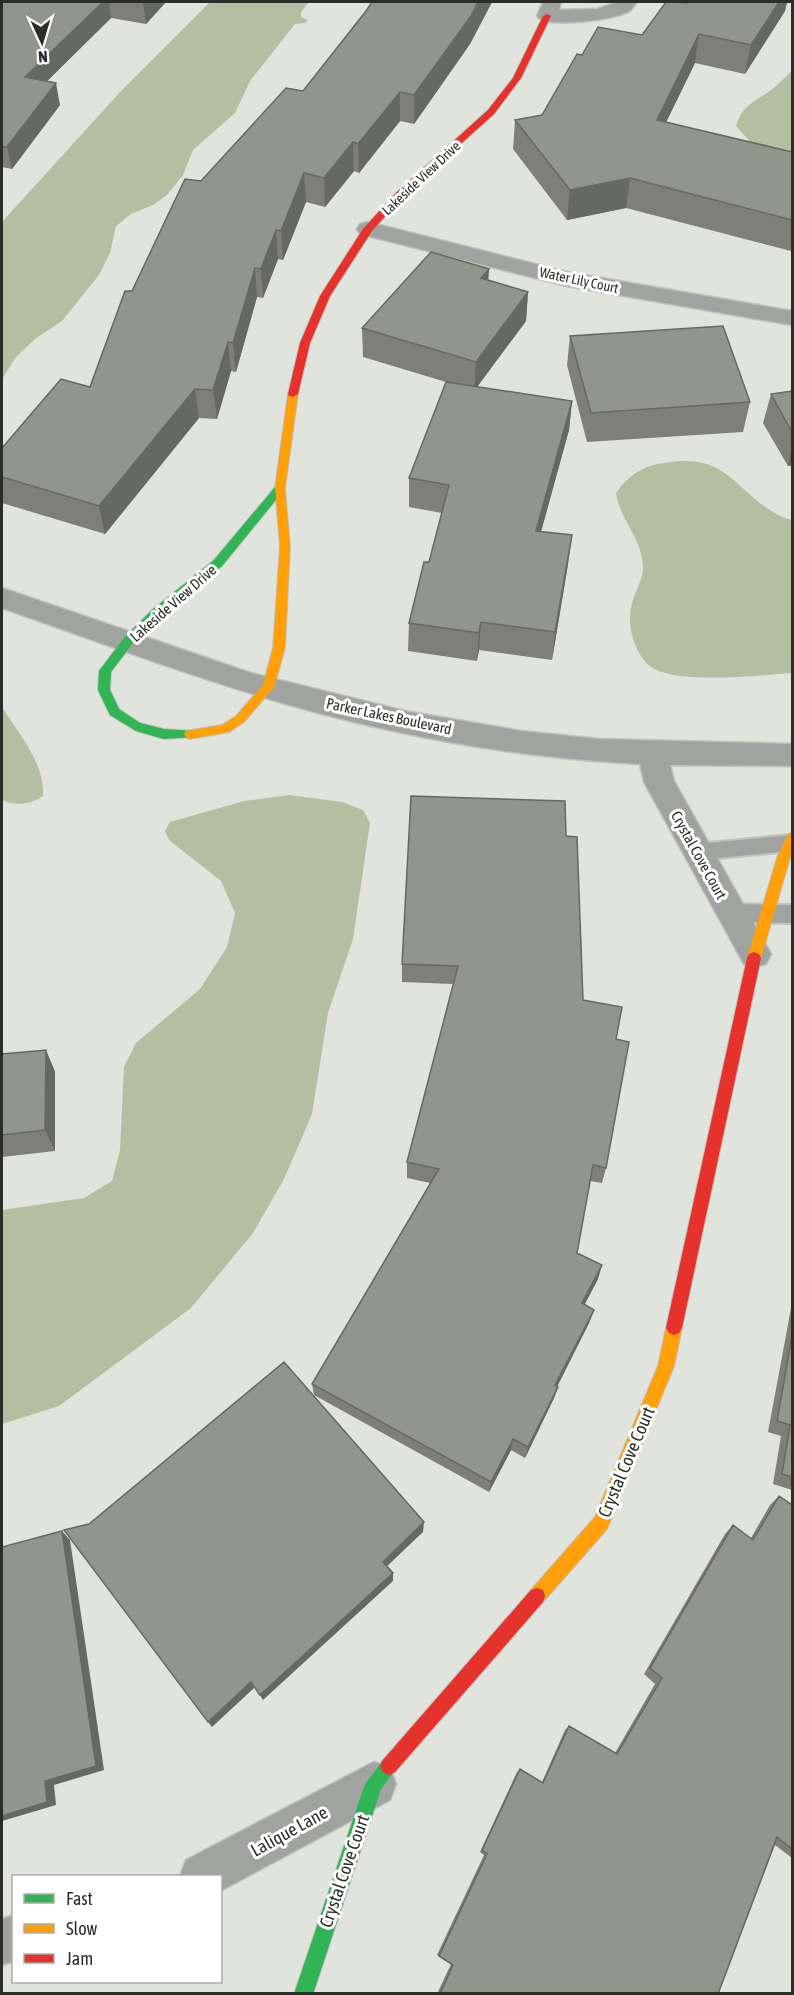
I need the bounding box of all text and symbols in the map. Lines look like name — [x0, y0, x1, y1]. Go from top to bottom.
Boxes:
north arrow — [12, 12, 72, 72]
text: N — [38, 48, 48, 66]
street label: Lakeside View Drive — [379, 138, 463, 218]
street label: Water Lily Court — [538, 264, 620, 296]
street label: Lakeside View Drive — [127, 561, 220, 645]
street label: Parker Lakes Boulevard — [325, 694, 453, 738]
street label: Crystal Cove Court — [668, 808, 730, 902]
street label: Crystal Cove Court — [593, 1404, 659, 1520]
street label: Lalique Lane — [247, 1801, 331, 1861]
street label: Crystal Cove Court — [315, 1812, 373, 1930]
legend — [12, 1875, 222, 1983]
text: Fast — [66, 1888, 93, 1909]
text: Slow — [66, 1918, 97, 1939]
text: Jam — [66, 1948, 93, 1969]

